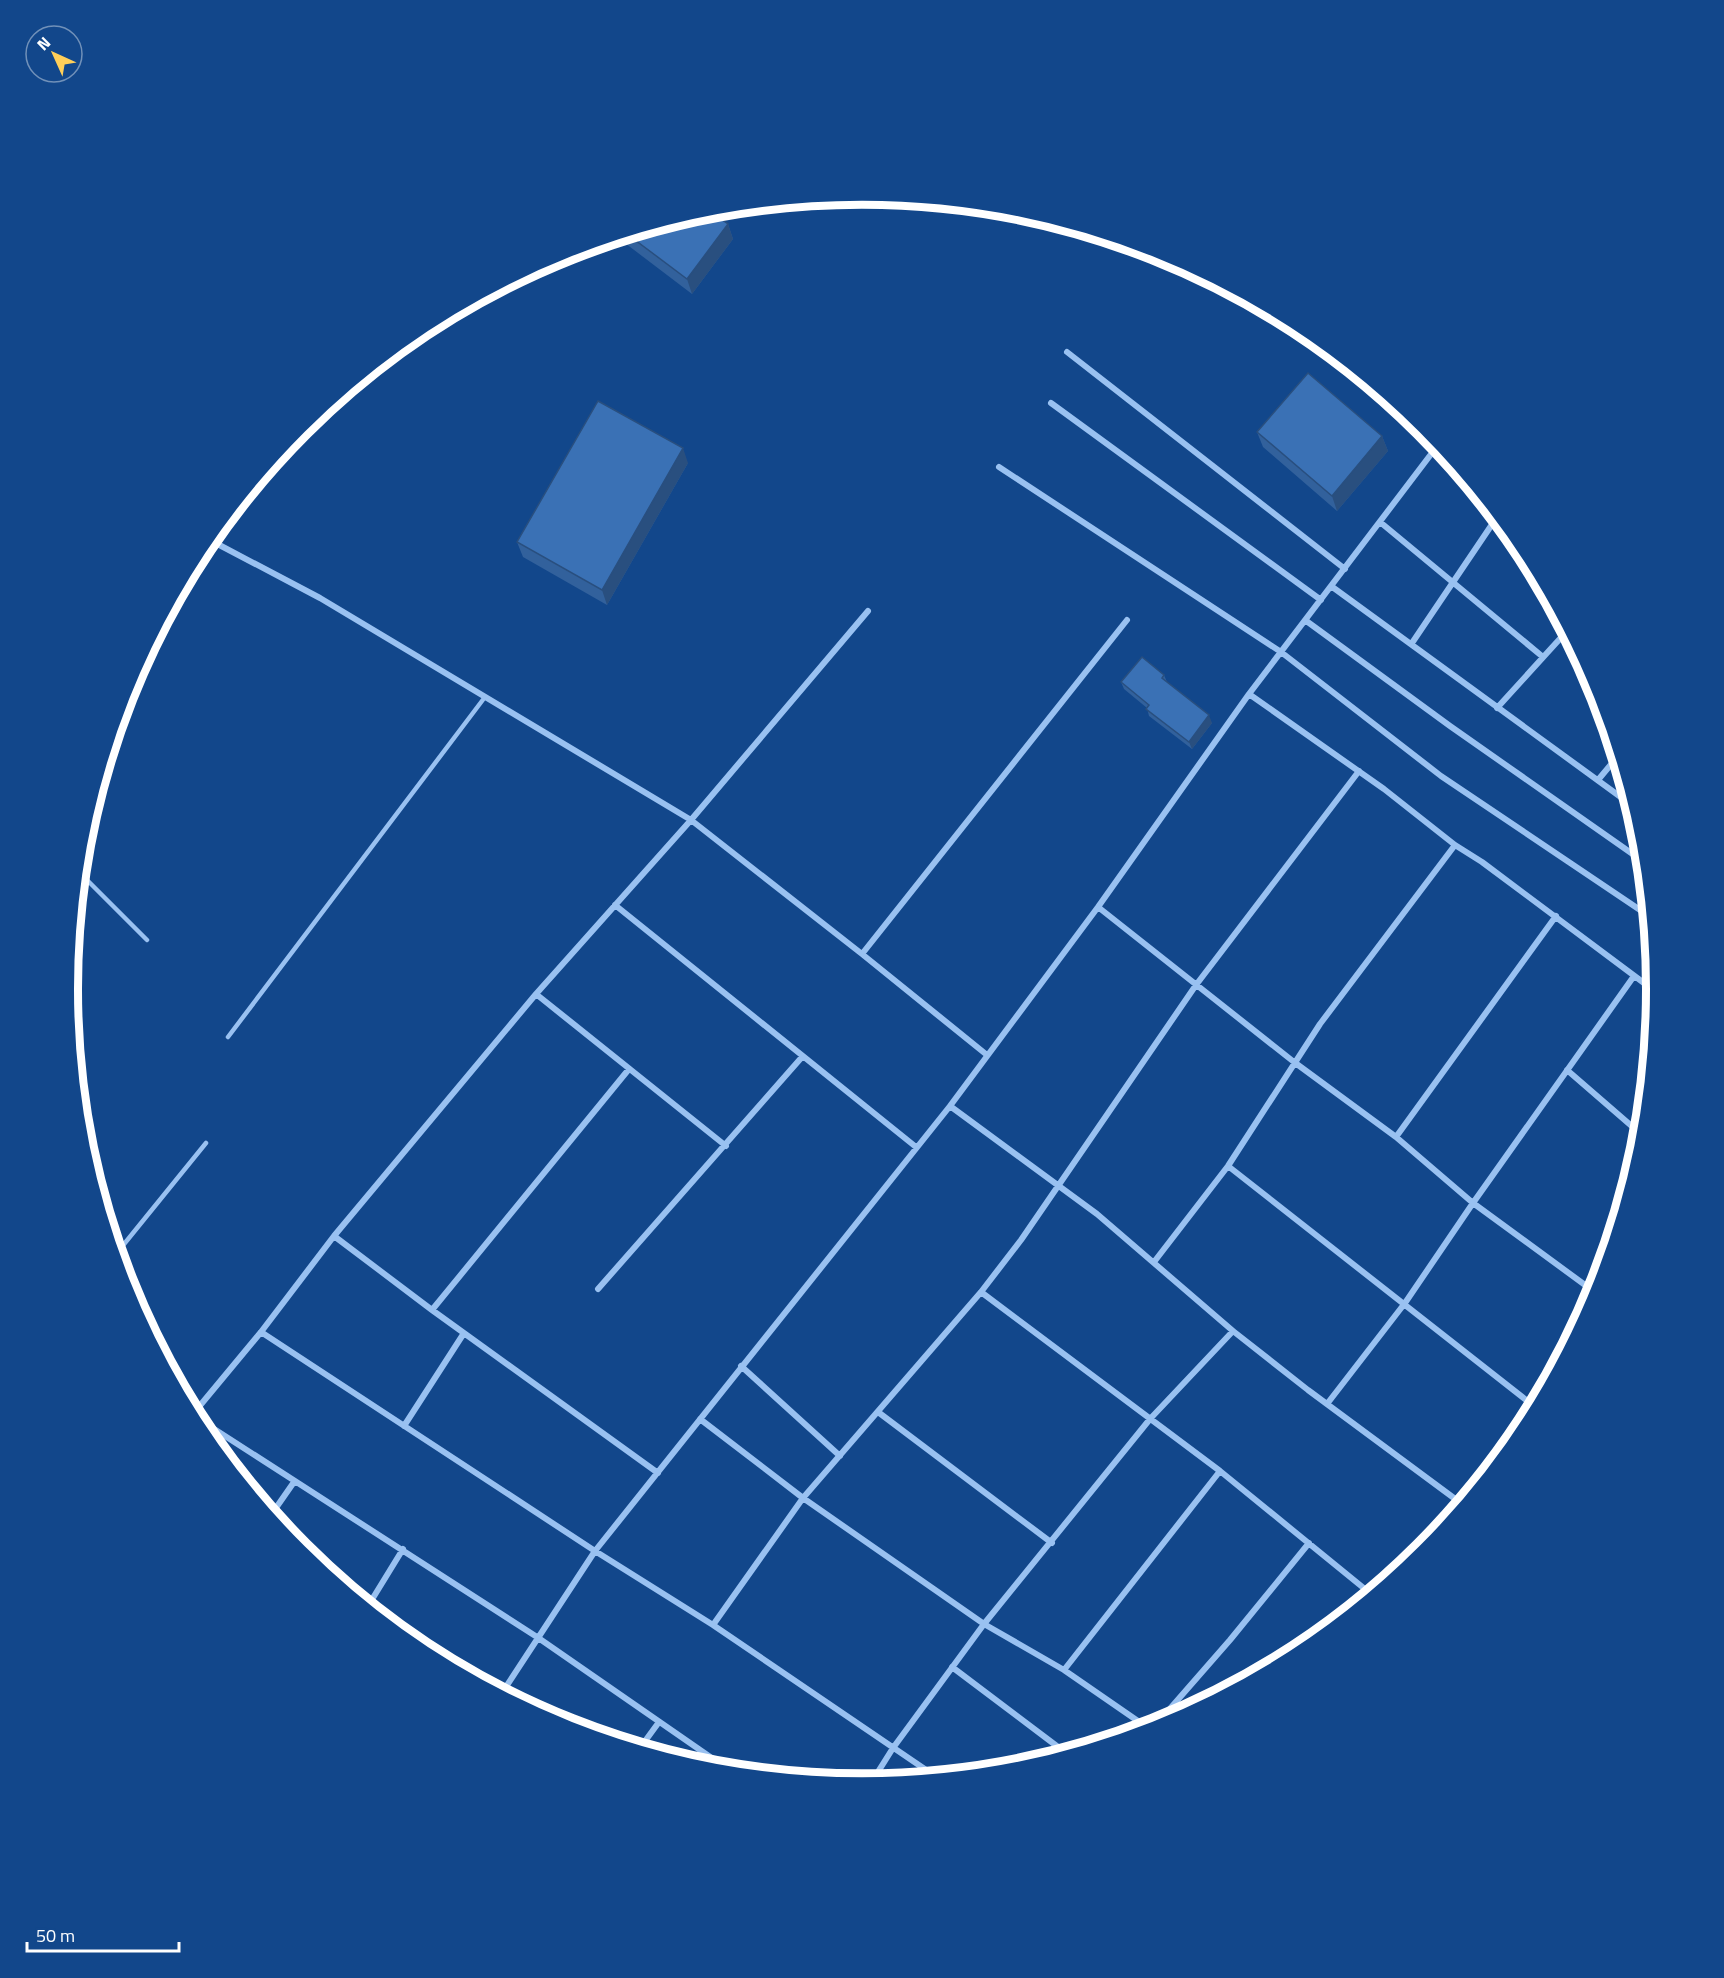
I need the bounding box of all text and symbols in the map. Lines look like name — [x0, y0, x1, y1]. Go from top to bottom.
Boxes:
north arrow — [24, 24, 84, 84]
text: N — [31, 31, 56, 56]
scale bar — [27, 1915, 178, 1953]
text: 50 m — [36, 1922, 75, 1949]

